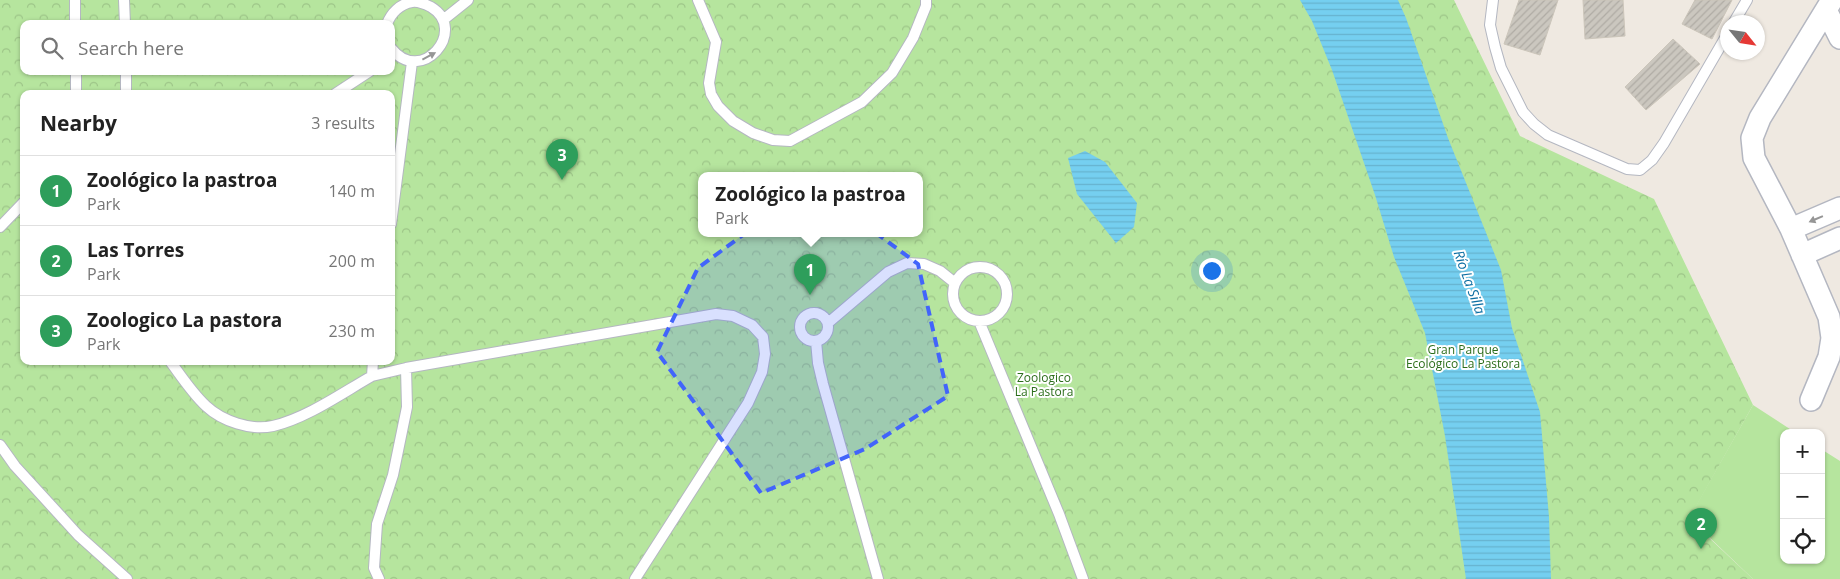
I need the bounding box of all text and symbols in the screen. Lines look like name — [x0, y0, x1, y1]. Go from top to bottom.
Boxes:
north arrow — [1720, 15, 1765, 60]
search box — [20, 20, 395, 75]
icon: search — [38, 34, 66, 62]
text: Search here — [78, 35, 184, 61]
one-way arrow — [421, 52, 436, 60]
text: Nearby — [40, 109, 117, 137]
text: 3 results — [311, 112, 375, 134]
pin: 3 — [546, 139, 578, 180]
text: Zoológico la pastroa — [87, 167, 277, 193]
popup — [698, 172, 923, 237]
text: 1 — [51, 180, 61, 202]
text: 140 m — [329, 180, 375, 202]
text: Zoológico la pastroa — [715, 181, 906, 207]
text: Park — [87, 193, 120, 215]
text: Park — [715, 207, 749, 229]
one-way arrow — [1809, 215, 1823, 223]
text: Las Torres — [87, 237, 184, 263]
water label: Río La Silla — [1450, 247, 1490, 317]
text: 2 — [51, 250, 61, 272]
text: 200 m — [329, 250, 375, 272]
pin: 1 — [794, 254, 826, 295]
your location — [1199, 258, 1225, 284]
text: Park — [87, 263, 120, 285]
text: Zoologico La pastora — [87, 307, 282, 333]
text: 3 — [51, 320, 61, 342]
text: 230 m — [329, 320, 375, 342]
text: Park — [87, 333, 120, 355]
park label: Gran Parque Ecológico La Pastora — [1406, 341, 1520, 372]
park label: Zoologico La Pastora — [1015, 369, 1073, 400]
map controls — [1780, 429, 1825, 564]
button: + — [1780, 429, 1825, 474]
button: − — [1780, 474, 1825, 519]
pin: 2 — [1685, 508, 1717, 549]
button: locate — [1780, 519, 1825, 564]

